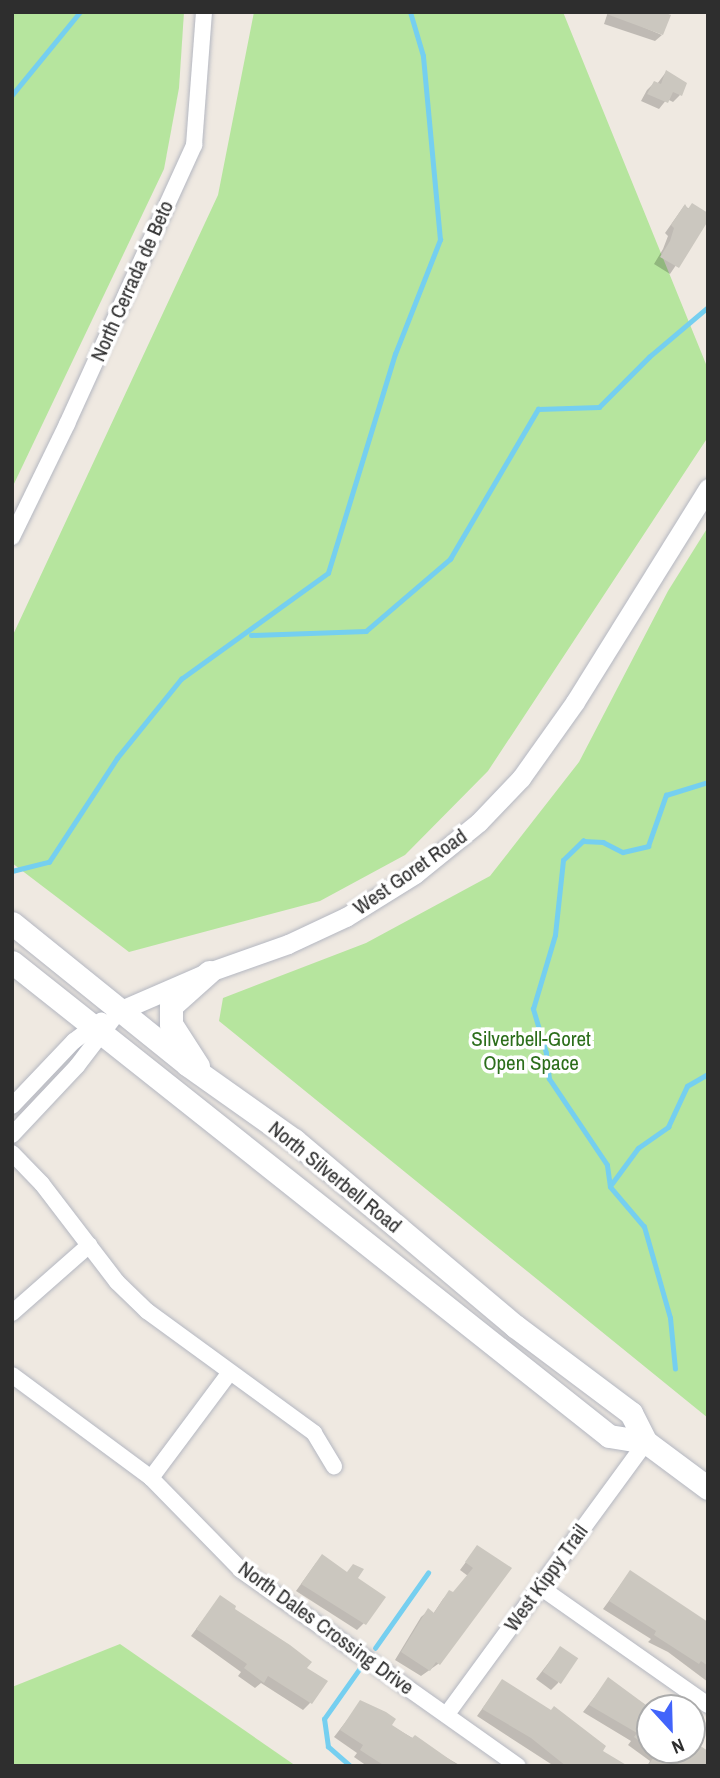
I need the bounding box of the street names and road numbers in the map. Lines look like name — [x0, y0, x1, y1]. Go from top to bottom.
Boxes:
street label: North Cerrada de Beto — [85, 197, 179, 365]
street label: West Goret Road — [348, 824, 472, 920]
street label: North Silverbell Road — [263, 1116, 407, 1238]
street label: West Kippy Trail — [499, 1519, 593, 1637]
street label: North Dales Crossing Drive — [233, 1556, 419, 1700]

